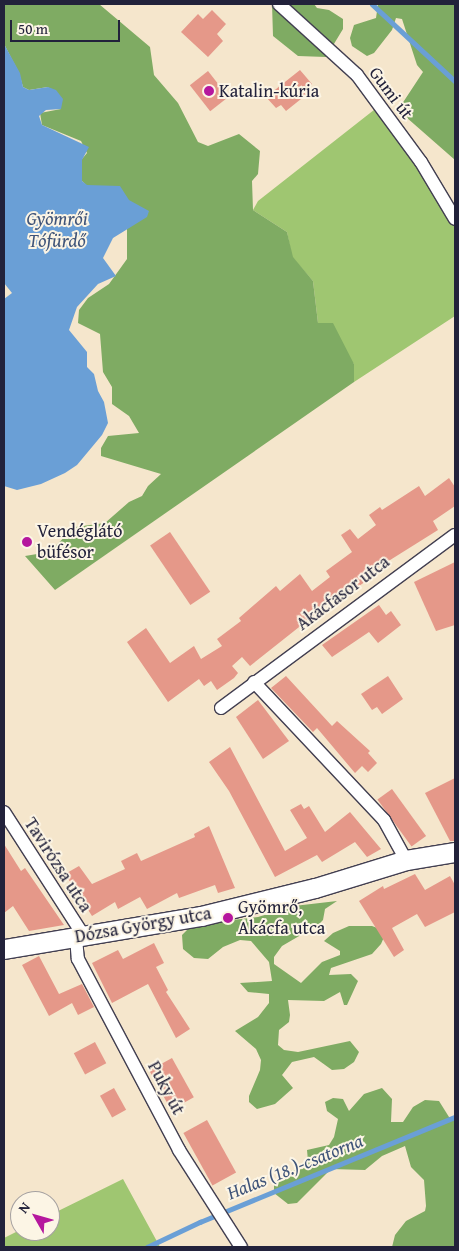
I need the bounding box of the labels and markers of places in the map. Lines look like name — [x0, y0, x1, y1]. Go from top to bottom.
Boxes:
place label: Katalin-kúria — [219, 80, 319, 102]
marker: Katalin-kúria — [203, 85, 215, 97]
place label: Vendéglátó büfésor — [37, 521, 122, 564]
marker: Vendéglátó büfésor — [21, 536, 33, 548]
place label: Gyömrő, Akácfa utca — [238, 897, 325, 940]
marker: Gyömrő, Akácfa utca — [222, 912, 234, 924]

